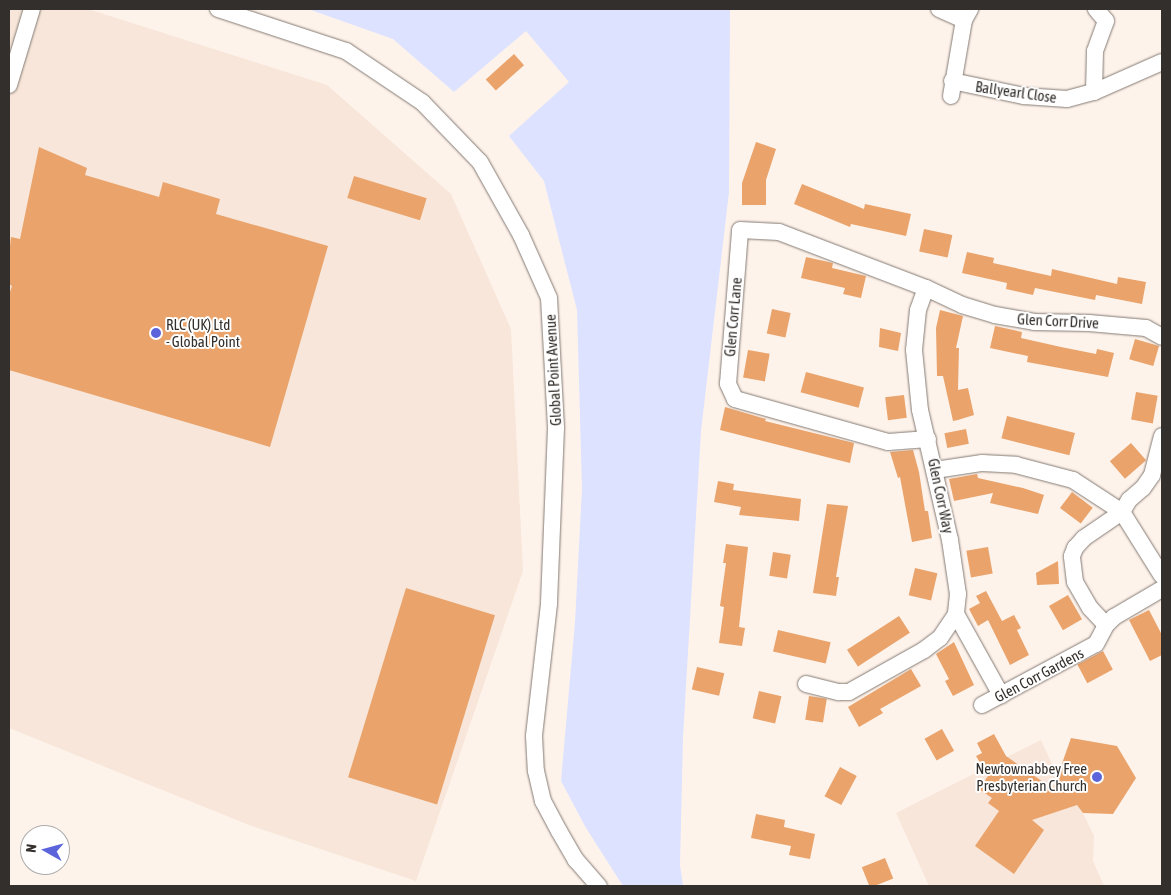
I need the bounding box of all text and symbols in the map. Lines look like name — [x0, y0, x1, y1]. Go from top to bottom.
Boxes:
street label: Ballyearl Close — [974, 77, 1058, 107]
street label: Glen Corr Lane — [721, 277, 745, 357]
street label: Glen Corr Drive — [1017, 310, 1099, 332]
street label: Global Point Avenue — [541, 314, 565, 426]
place label: RLC (UK) Ltd - Global Point — [166, 315, 240, 350]
marker: RLC (UK) Ltd - Global Point — [150, 327, 162, 339]
street label: Glen Corr Way — [924, 457, 958, 535]
street label: Glen Corr Gardens — [991, 644, 1087, 706]
place label: Newtownabbey Free Presbyterian Church — [975, 759, 1087, 794]
marker: Newtownabbey Free Presbyterian Church — [1091, 771, 1103, 783]
north arrow — [20, 825, 70, 875]
text: N — [23, 843, 40, 853]

